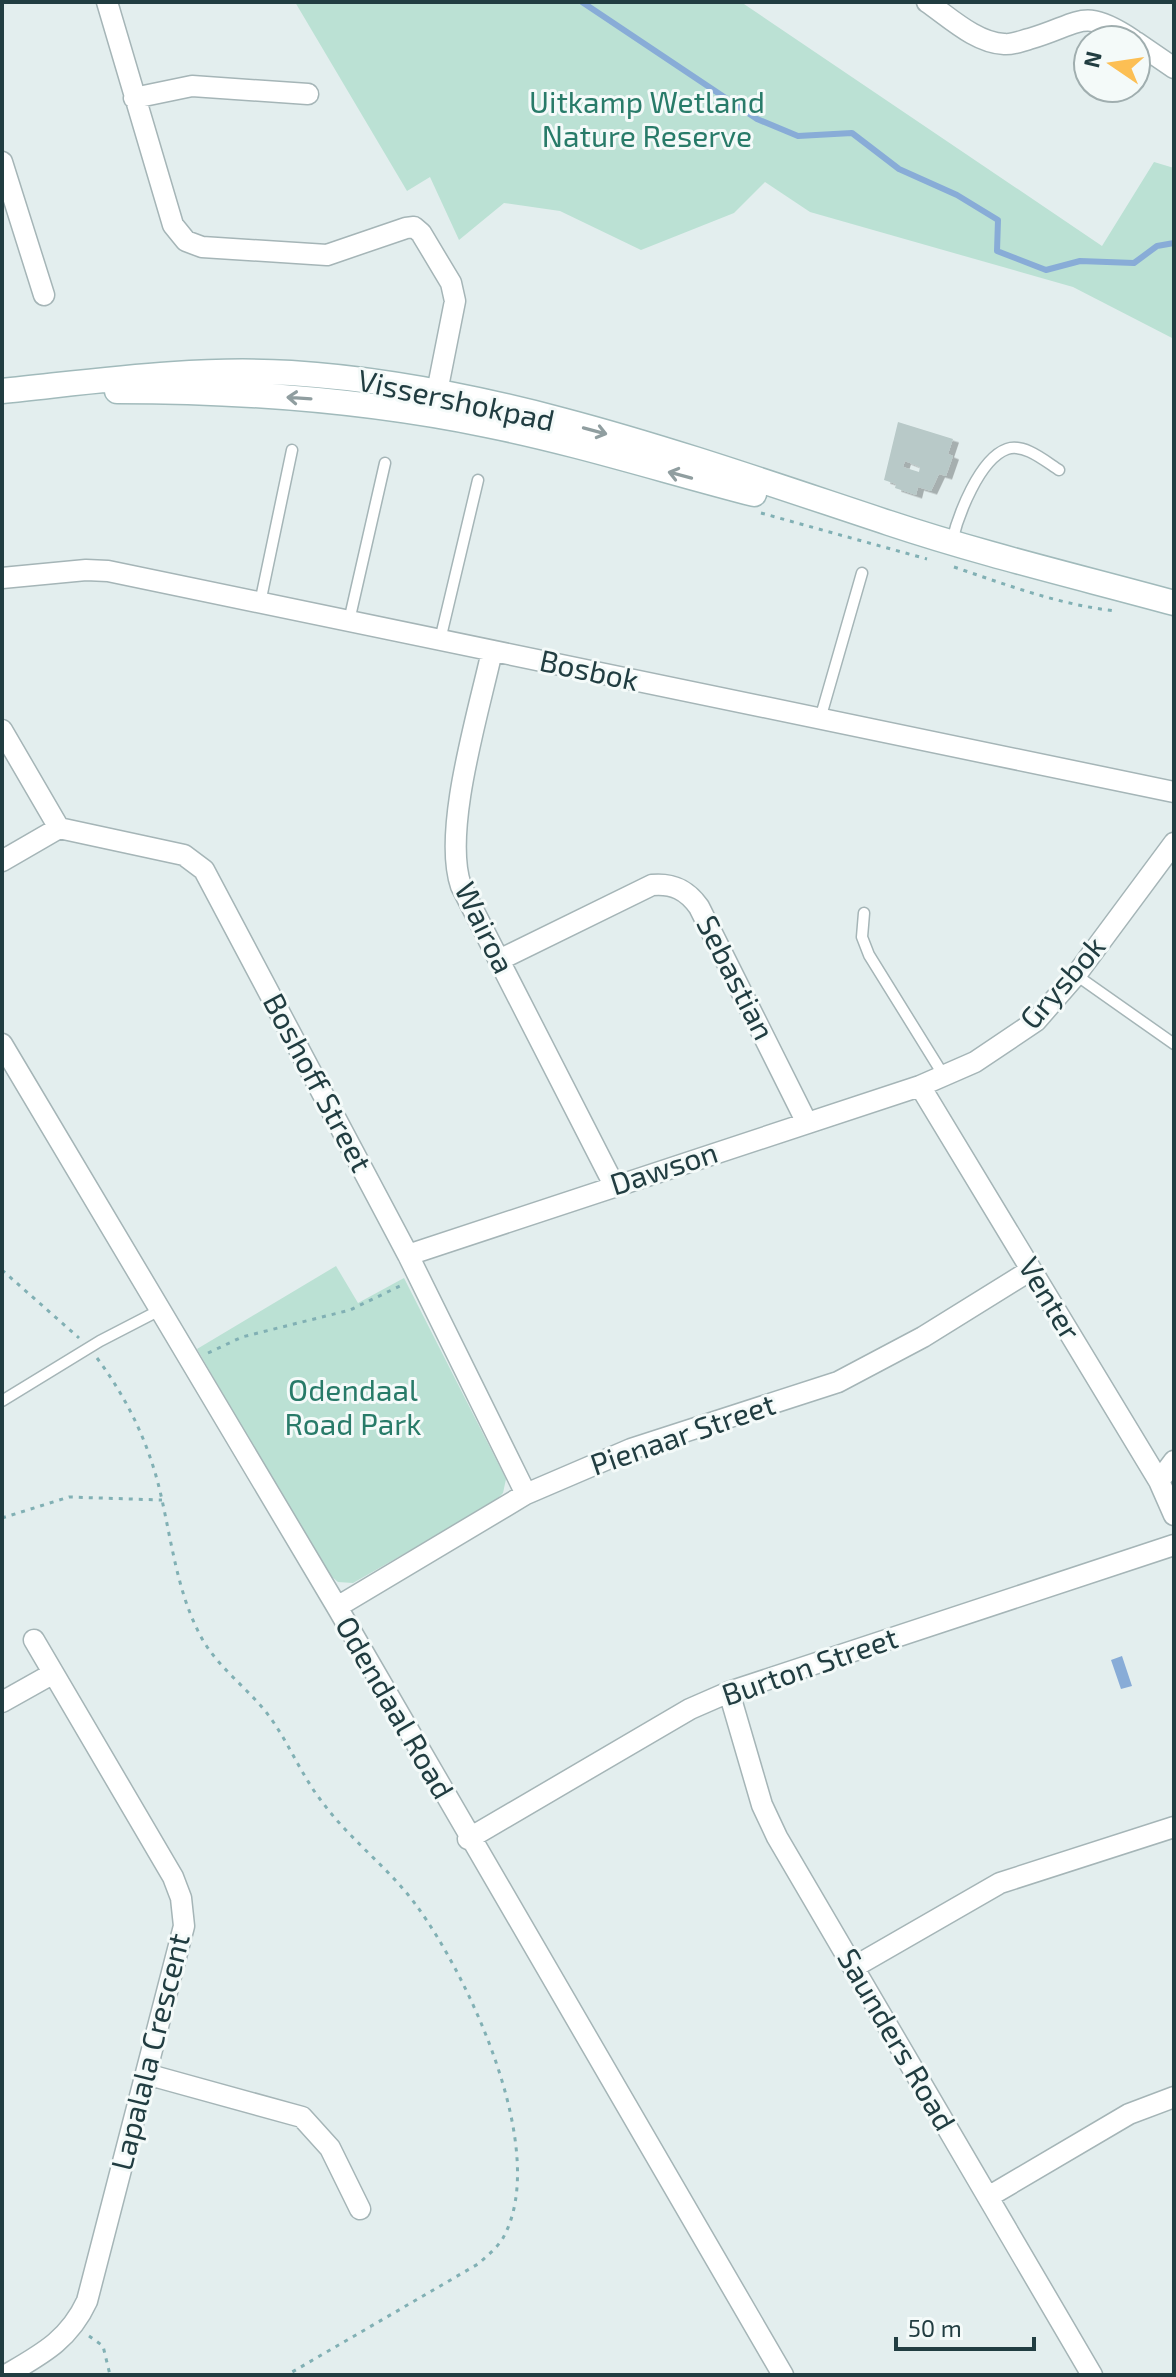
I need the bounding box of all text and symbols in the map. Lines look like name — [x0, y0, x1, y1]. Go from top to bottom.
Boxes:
north arrow — [1072, 24, 1152, 104]
text: N — [1077, 49, 1106, 70]
park label: Uitkamp Wetland Nature Reserve — [529, 83, 765, 153]
street label: Vissershokpad — [355, 361, 558, 437]
one-way arrow — [286, 390, 313, 405]
one-way arrow — [581, 425, 607, 440]
one-way arrow — [668, 466, 694, 481]
street label: Bosbok — [537, 641, 642, 697]
street label: Wairoa — [448, 876, 523, 979]
street label: Sebastian — [690, 909, 783, 1045]
street label: Grysbok — [1011, 928, 1112, 1036]
street label: Boshoff Street — [257, 987, 381, 1177]
street label: Dawson — [605, 1133, 722, 1201]
street label: Venter — [1012, 1250, 1089, 1346]
park label: Odendaal Road Park — [284, 1371, 422, 1441]
street label: Pienaar Street — [585, 1385, 779, 1482]
street label: Odendaal Road — [329, 1609, 463, 1805]
street label: Burton Street — [717, 1618, 902, 1712]
street label: Lapalala Crescent — [102, 1929, 196, 2174]
street label: Saunders Road — [831, 1942, 964, 2136]
scale bar — [896, 2301, 1034, 2351]
text: 50 m — [908, 2313, 962, 2342]

